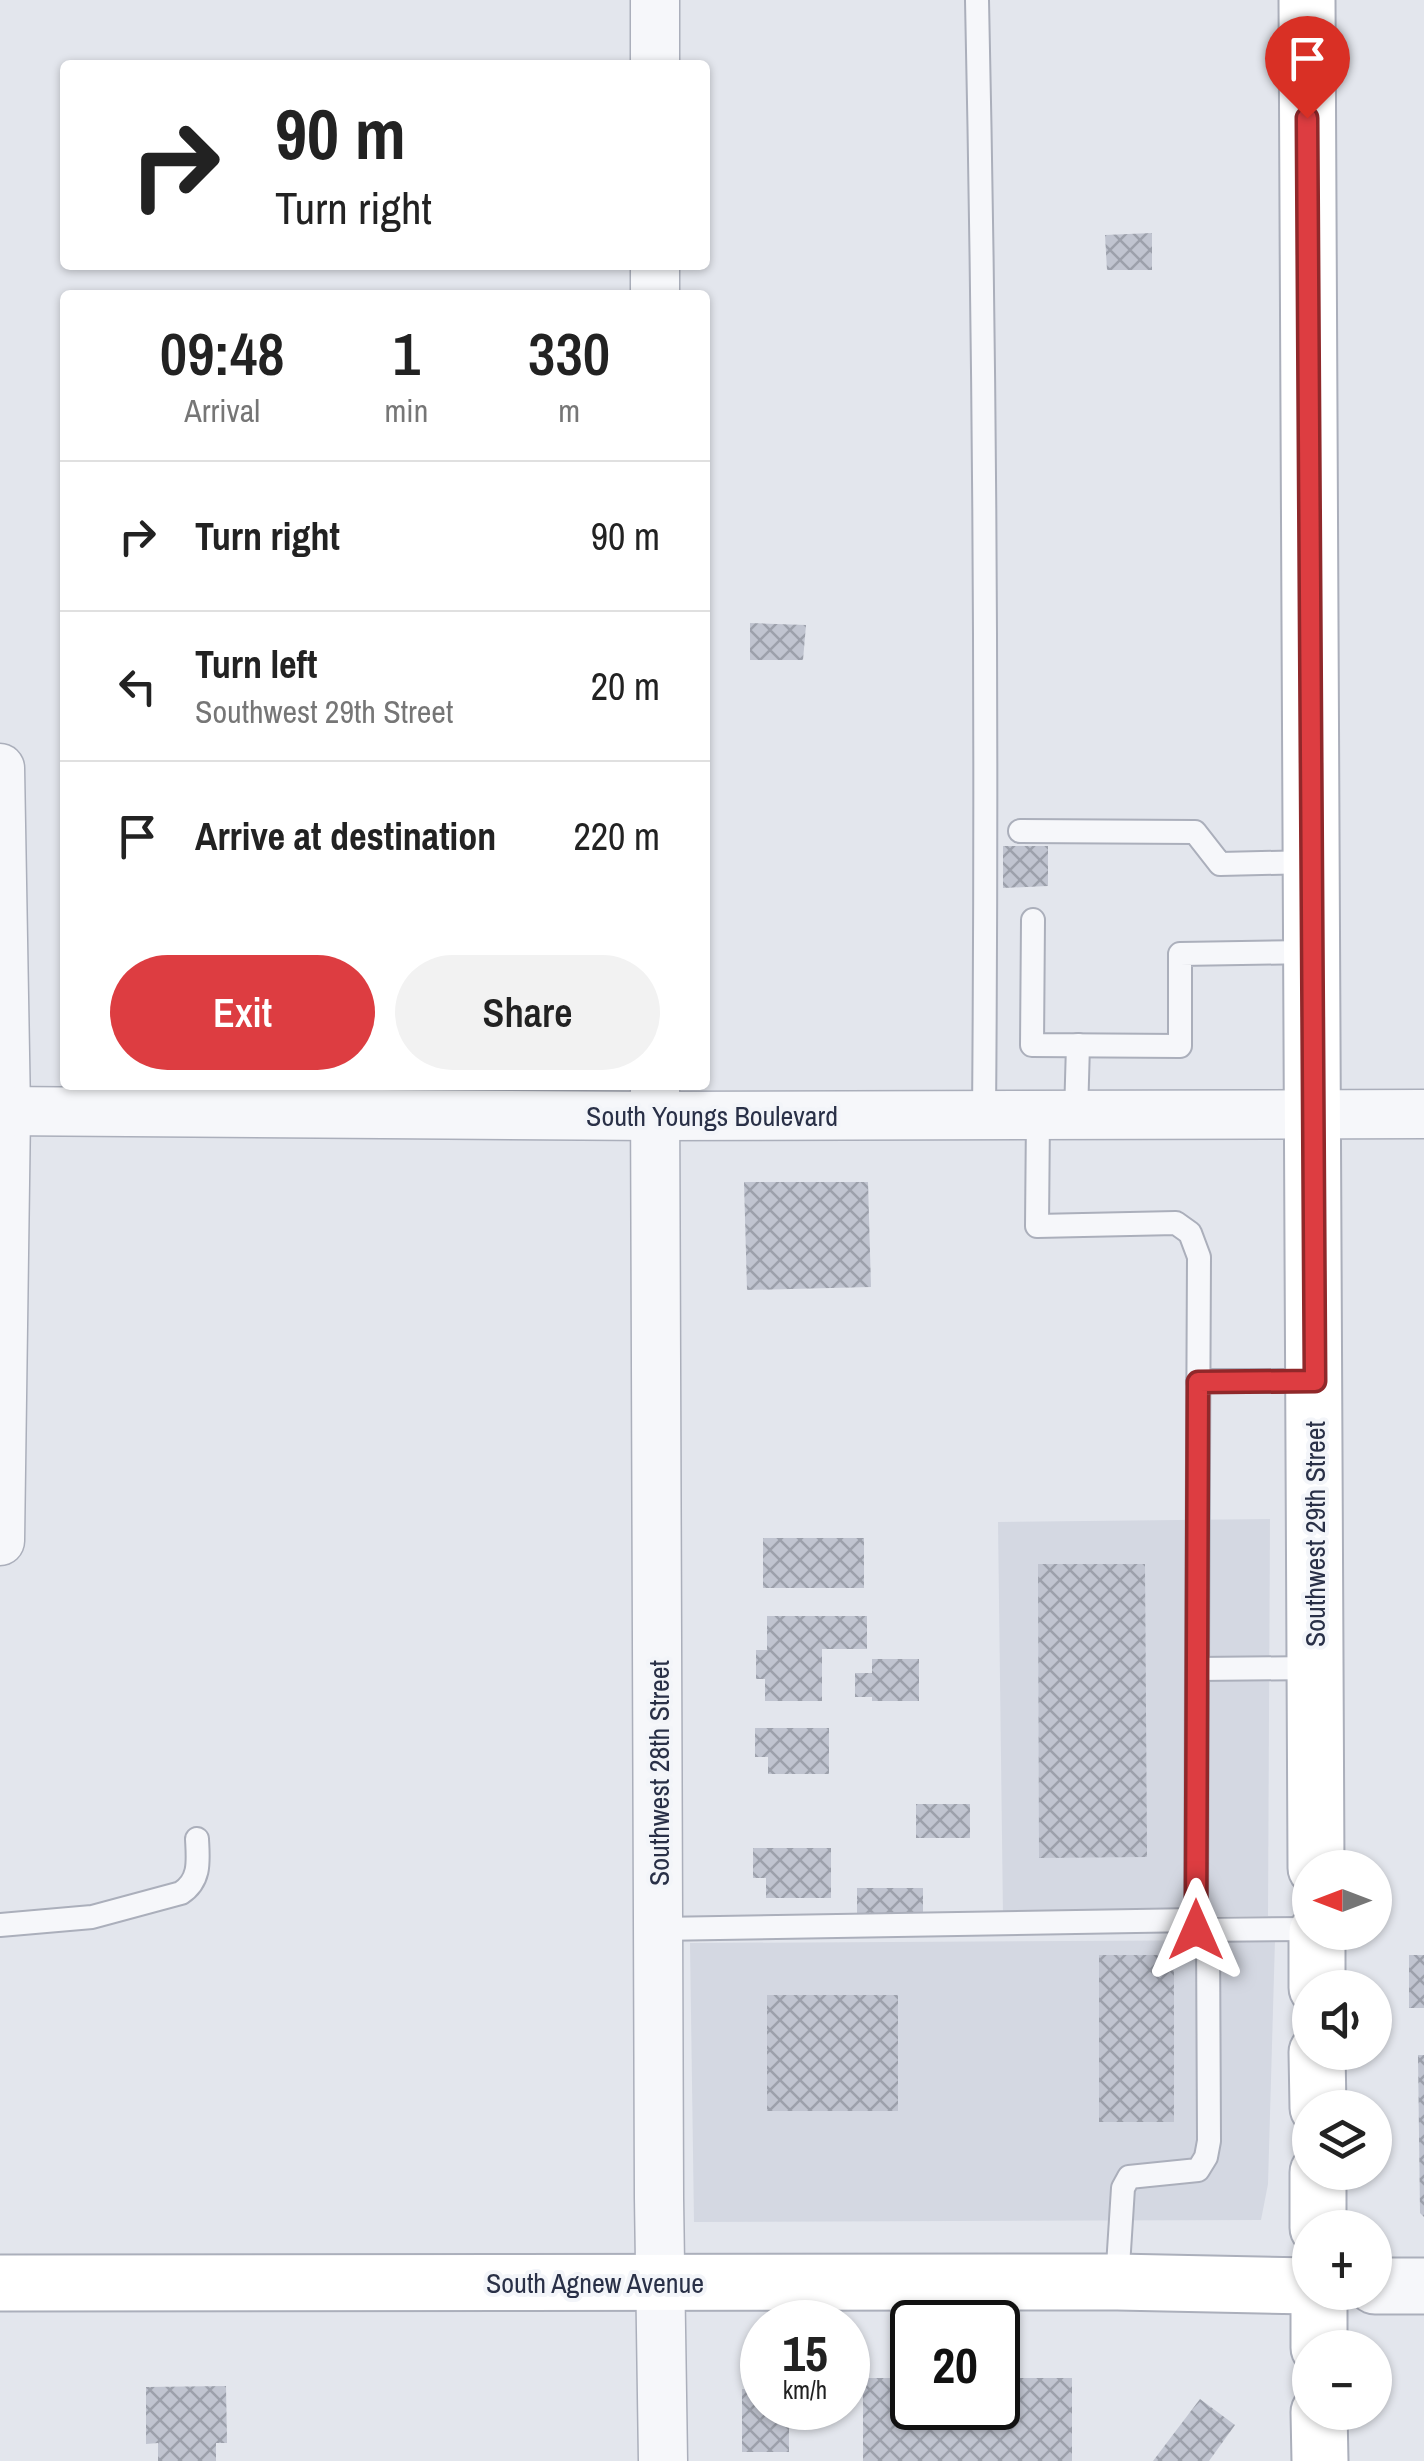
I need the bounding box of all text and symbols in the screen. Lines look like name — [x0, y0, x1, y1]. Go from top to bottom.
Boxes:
pin — [1265, 16, 1350, 119]
icon: arrive — [1280, 31, 1335, 86]
text: 90 m — [275, 87, 406, 181]
icon: right — [110, 100, 240, 230]
text: Turn right — [275, 177, 432, 238]
text: 09:48 — [160, 313, 285, 394]
text: 1 — [393, 313, 420, 394]
text: 330 — [528, 313, 610, 394]
text: Arrival — [184, 389, 260, 432]
text: min — [385, 389, 428, 432]
text: m — [558, 389, 580, 432]
icon: right — [110, 509, 165, 564]
text: Turn right — [195, 511, 340, 562]
text: 90 m — [591, 511, 660, 562]
text: Turn left — [195, 639, 317, 690]
icon: left — [110, 659, 165, 714]
text: 20 m — [591, 661, 660, 712]
text: Southwest 29th Street — [195, 690, 453, 733]
icon: arrive — [110, 809, 165, 864]
text: Arrive at destination — [195, 811, 496, 862]
text: 220 m — [573, 811, 660, 862]
button: Exit — [110, 955, 375, 1070]
button: Share — [395, 955, 660, 1070]
street label: South Youngs Boulevard — [586, 1097, 838, 1135]
street label: Southwest 29th Street — [1296, 1421, 1334, 1647]
street label: Southwest 28th Street — [640, 1660, 678, 1886]
north arrow — [1292, 1850, 1392, 1950]
map controls — [1292, 1850, 1392, 2430]
position arrow — [1144, 1878, 1248, 1982]
button: sound — [1292, 1970, 1392, 2070]
button: layers — [1292, 2090, 1392, 2190]
button: + — [1292, 2210, 1392, 2310]
street label: South Agnew Avenue — [486, 2264, 704, 2302]
speed limit sign: 20 — [890, 2300, 1020, 2430]
text: 15 — [782, 2319, 828, 2387]
button: − — [1292, 2330, 1392, 2430]
text: km/h — [783, 2373, 827, 2407]

